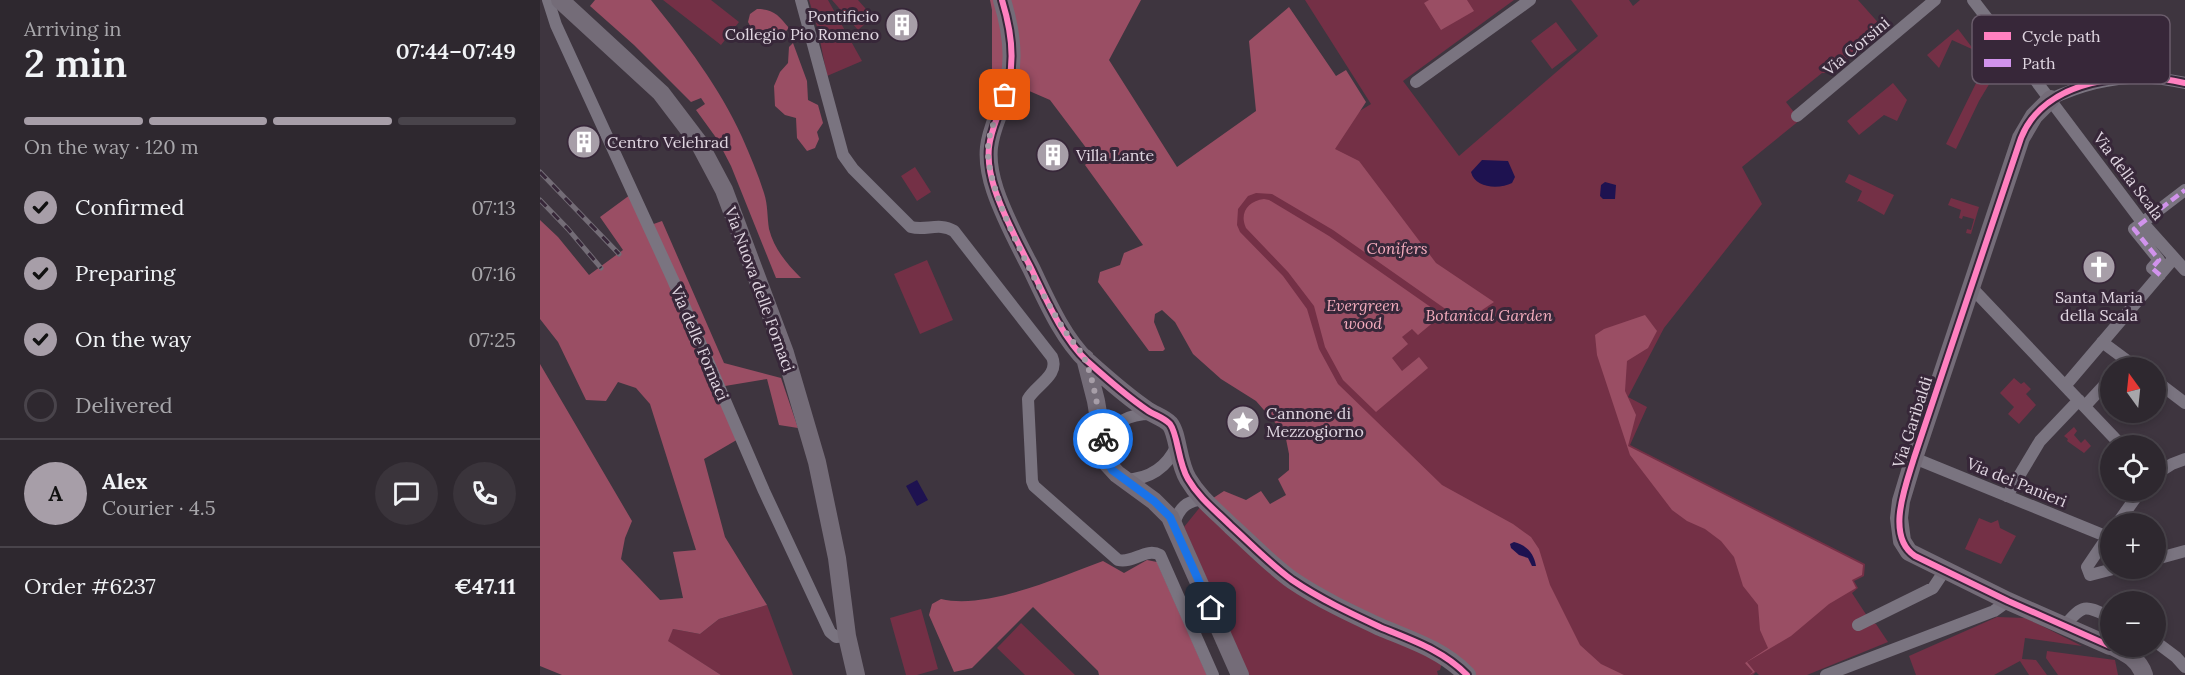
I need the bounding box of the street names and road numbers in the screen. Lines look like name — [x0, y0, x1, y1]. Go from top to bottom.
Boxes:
street label: Via Corsini — [1818, 12, 1893, 80]
street label: Via della Scala — [2089, 127, 2169, 224]
street label: Via Nuova delle Fornaci — [720, 203, 799, 374]
street label: Via delle Fornaci — [666, 282, 733, 403]
street label: Via Garibaldi — [1887, 374, 1936, 471]
street label: Via dei Panieri — [1963, 452, 2070, 511]

